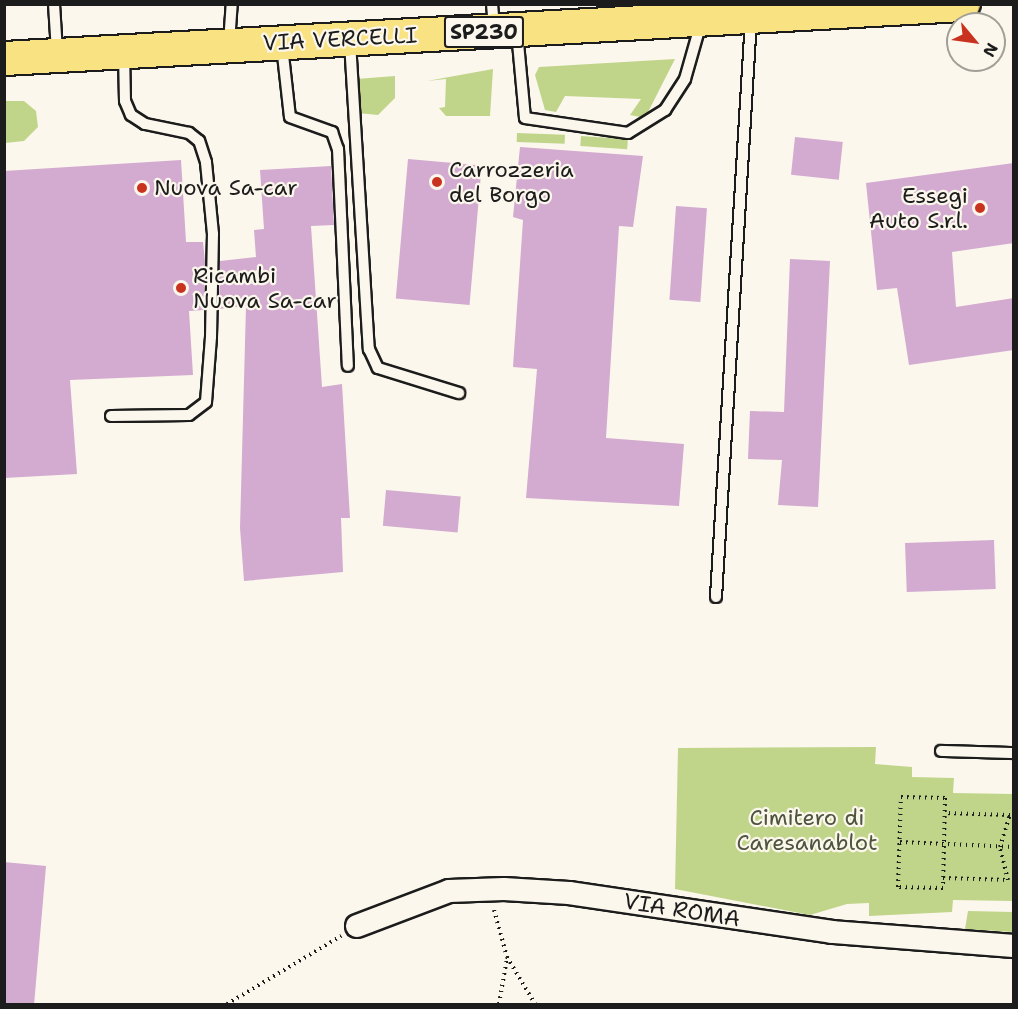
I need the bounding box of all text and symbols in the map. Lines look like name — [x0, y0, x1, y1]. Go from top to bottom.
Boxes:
north arrow — [946, 12, 1006, 72]
road number: SP230 — [444, 14, 524, 50]
street label: VIA VERCELLI — [262, 22, 418, 56]
text: N — [978, 39, 1003, 61]
place label: Carrozzeria del Borgo — [449, 156, 574, 208]
place label: Nuova Sa-car — [154, 175, 298, 201]
marker: Carrozzeria del Borgo — [430, 175, 444, 189]
marker: Nuova Sa-car — [135, 181, 149, 195]
place label: Essegi Auto S.r.l. — [869, 182, 968, 234]
marker: Essegi Auto S.r.l. — [973, 201, 987, 215]
place label: Ricambi Nuova Sa-car — [193, 262, 337, 314]
marker: Ricambi Nuova Sa-car — [174, 281, 188, 295]
park label: Cimitero di Caresanablot — [736, 804, 878, 855]
street label: VIA ROMA — [622, 888, 742, 932]

